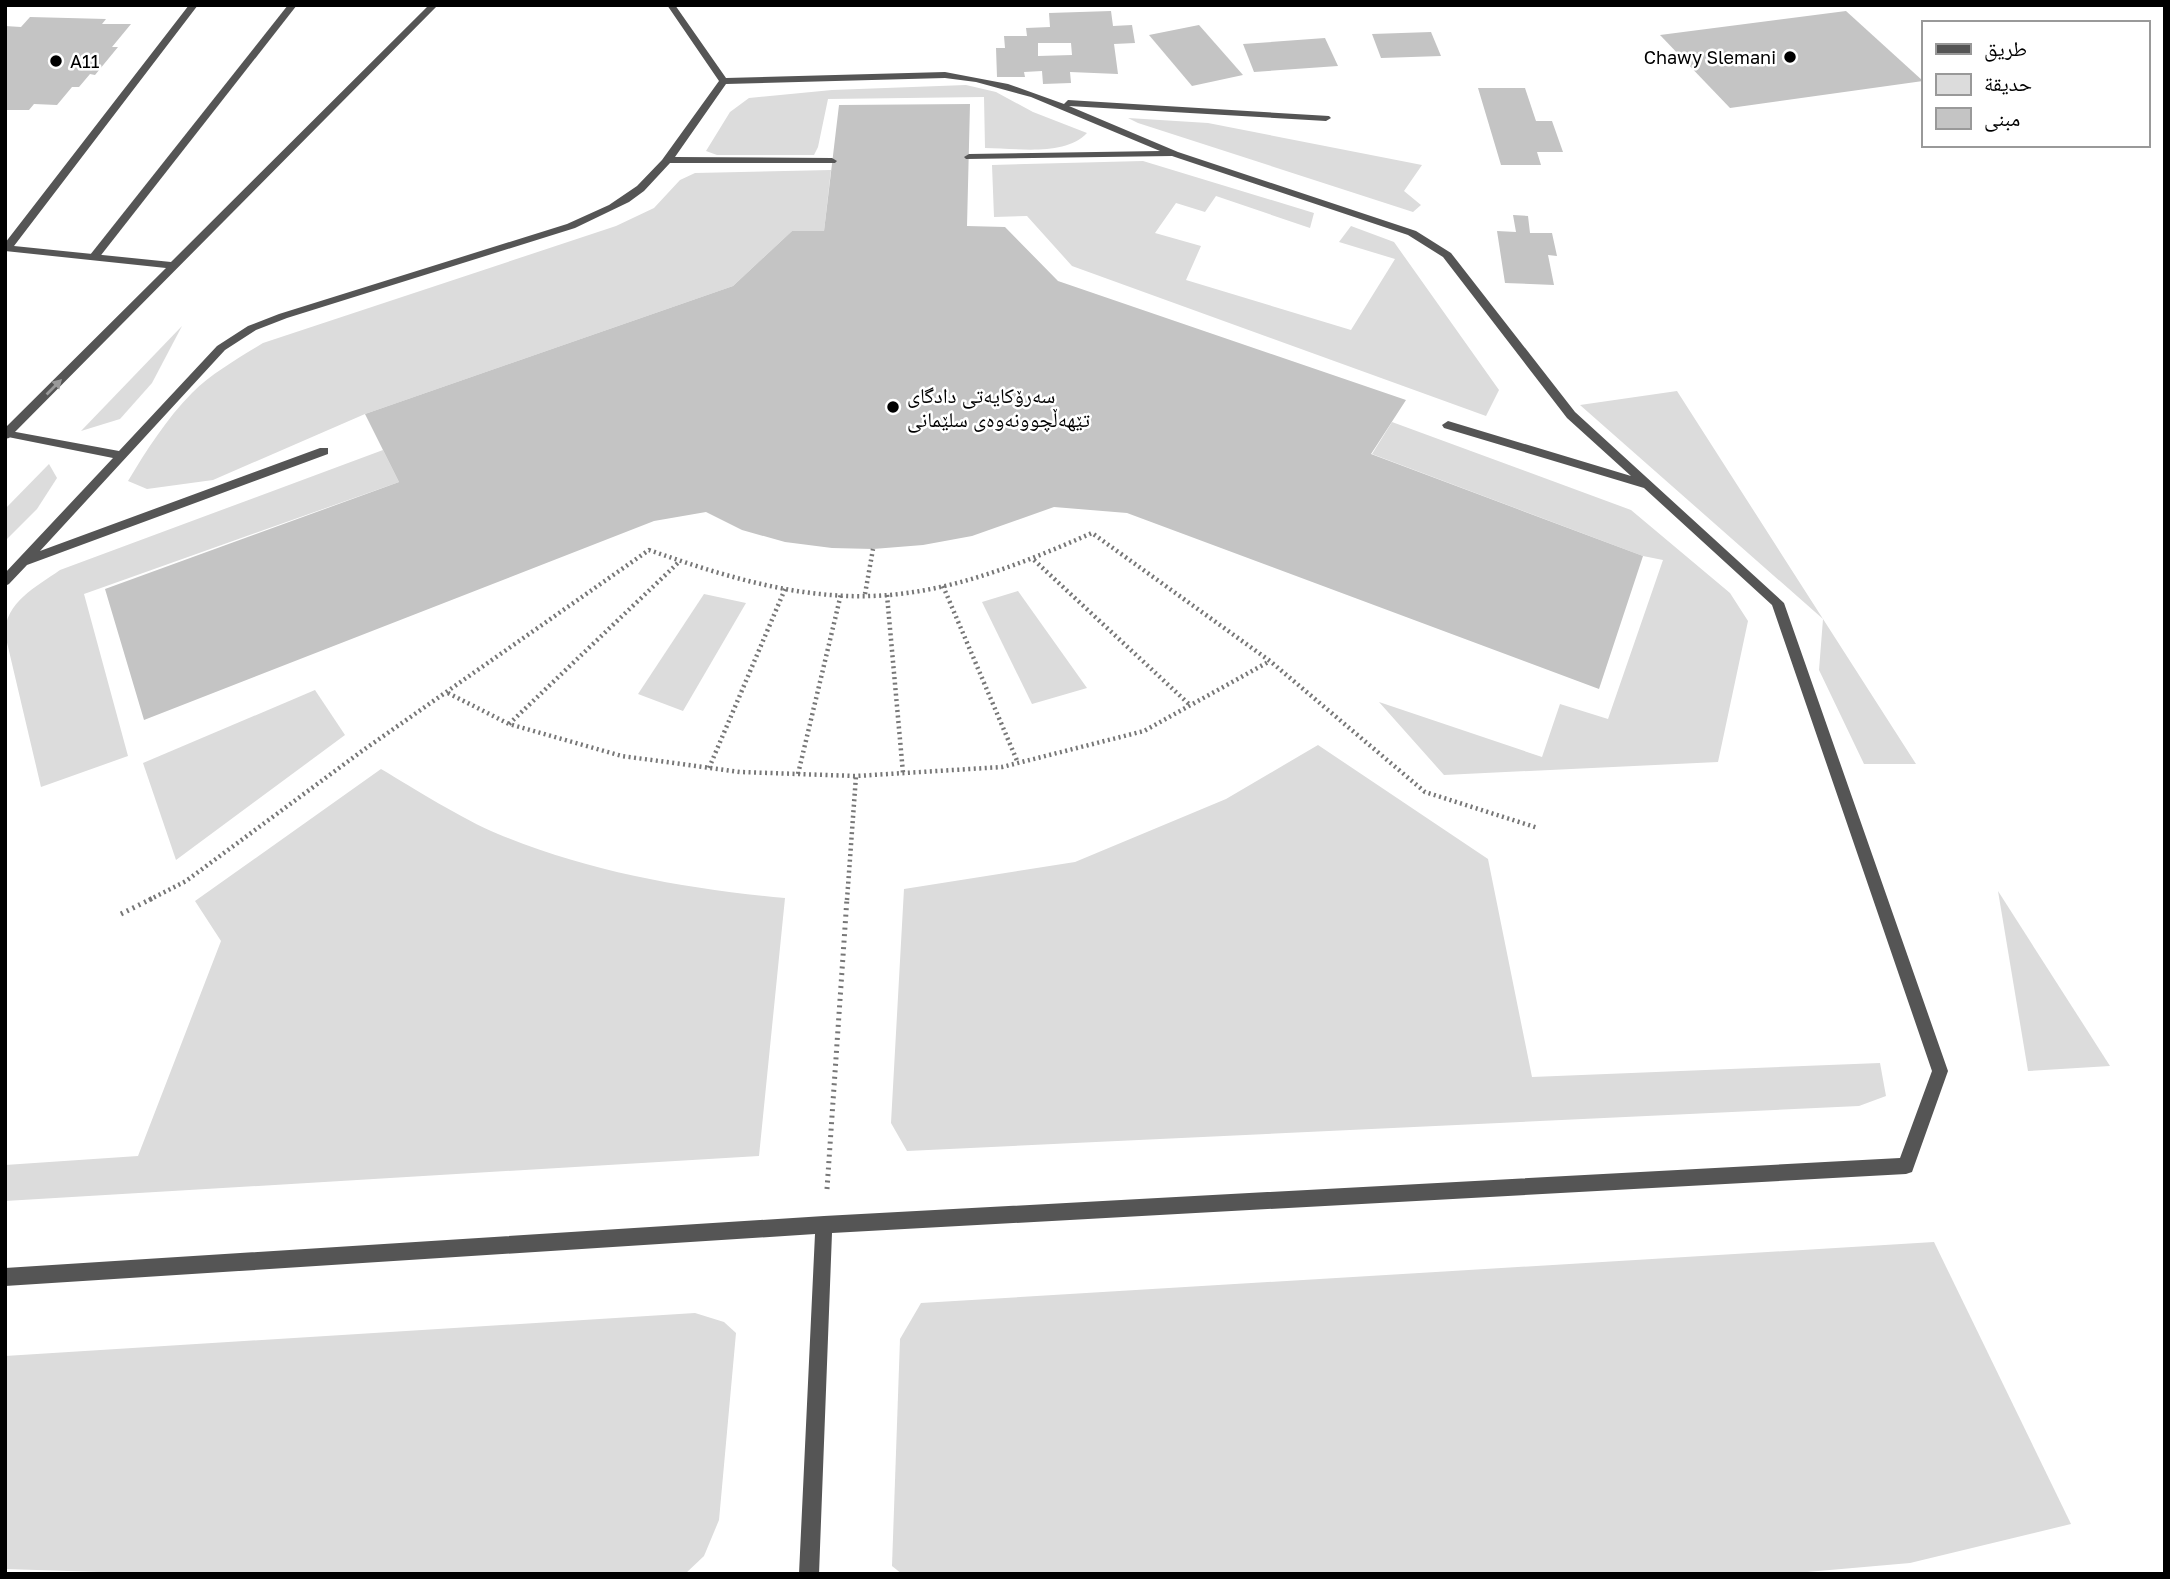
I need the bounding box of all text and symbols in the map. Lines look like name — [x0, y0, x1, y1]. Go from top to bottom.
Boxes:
legend — [1922, 21, 2149, 147]
text: طريق — [1984, 35, 2027, 62]
place label: Chawy Slemani — [1644, 46, 1776, 68]
marker: Chawy Slemani — [1782, 49, 1798, 65]
place label: A11 — [70, 50, 100, 72]
marker: A11 — [48, 53, 64, 69]
text: حديقة — [1984, 70, 2032, 96]
text: مبنى — [1984, 105, 2020, 132]
one-way arrow — [45, 379, 61, 396]
place label: سەرۆکایەتی دادگای تێهەڵچوونەوەی سلێمانی — [907, 382, 1090, 433]
marker: سەرۆکایەتی دادگای تێهەڵچوونەوەی سلێمانی — [885, 399, 901, 415]

